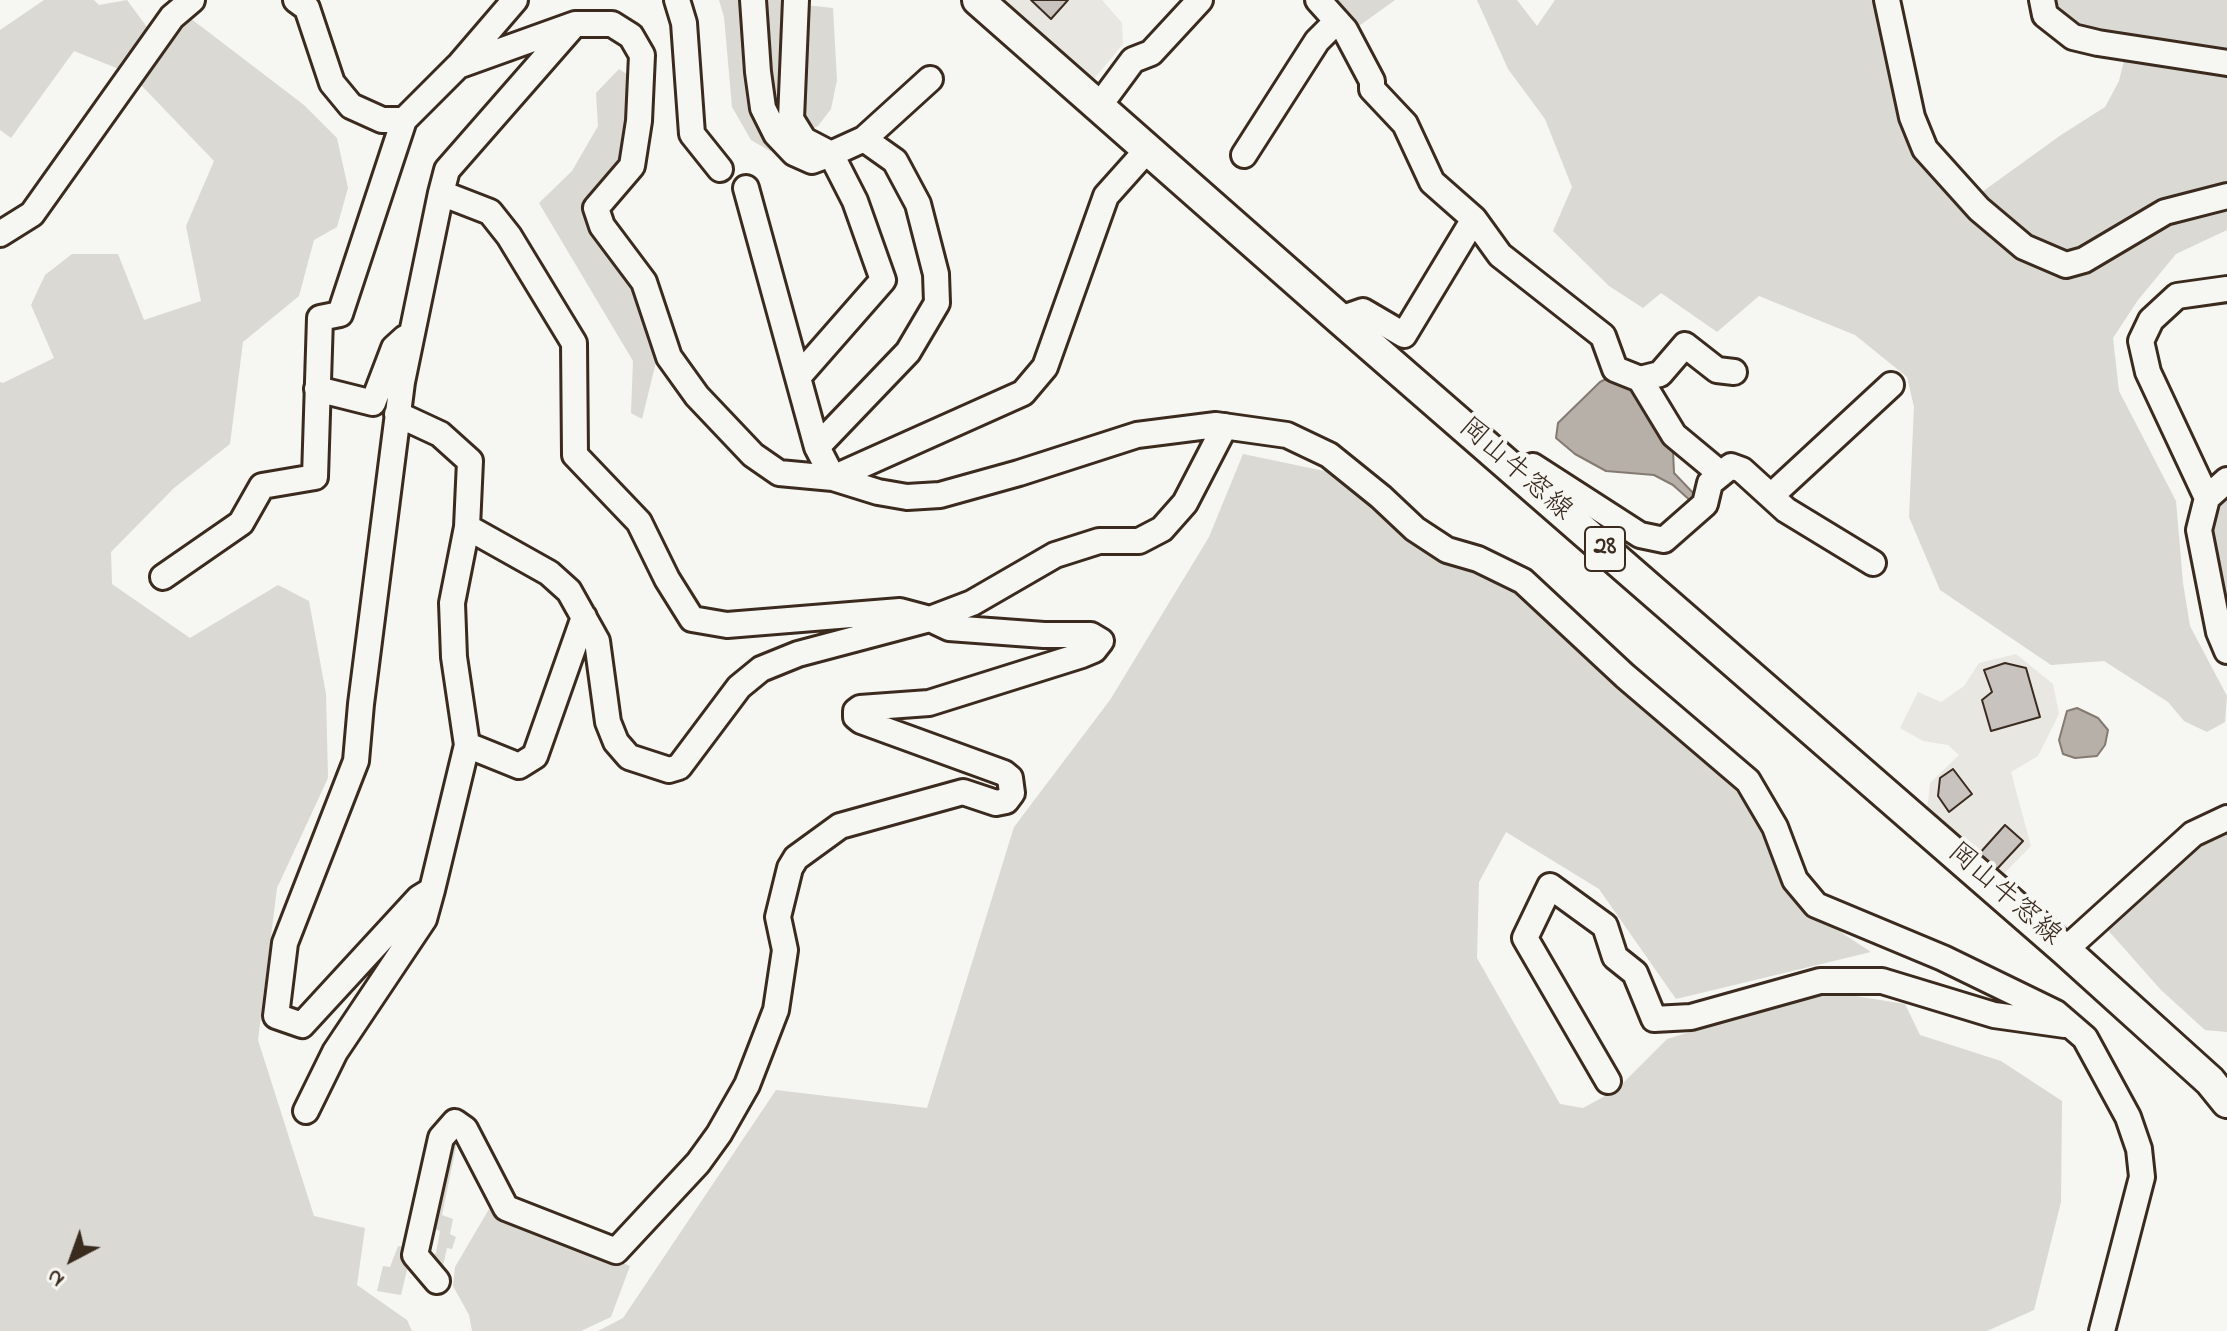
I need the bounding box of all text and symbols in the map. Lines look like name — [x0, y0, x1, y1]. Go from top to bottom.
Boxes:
street label: 岡山牛窓線 — [1450, 412, 1578, 530]
road number: 28 — [1585, 527, 1625, 571]
street label: 岡山牛窓線 — [1939, 837, 2067, 955]
north arrow — [32, 1219, 112, 1299]
text: N — [40, 1260, 72, 1294]

